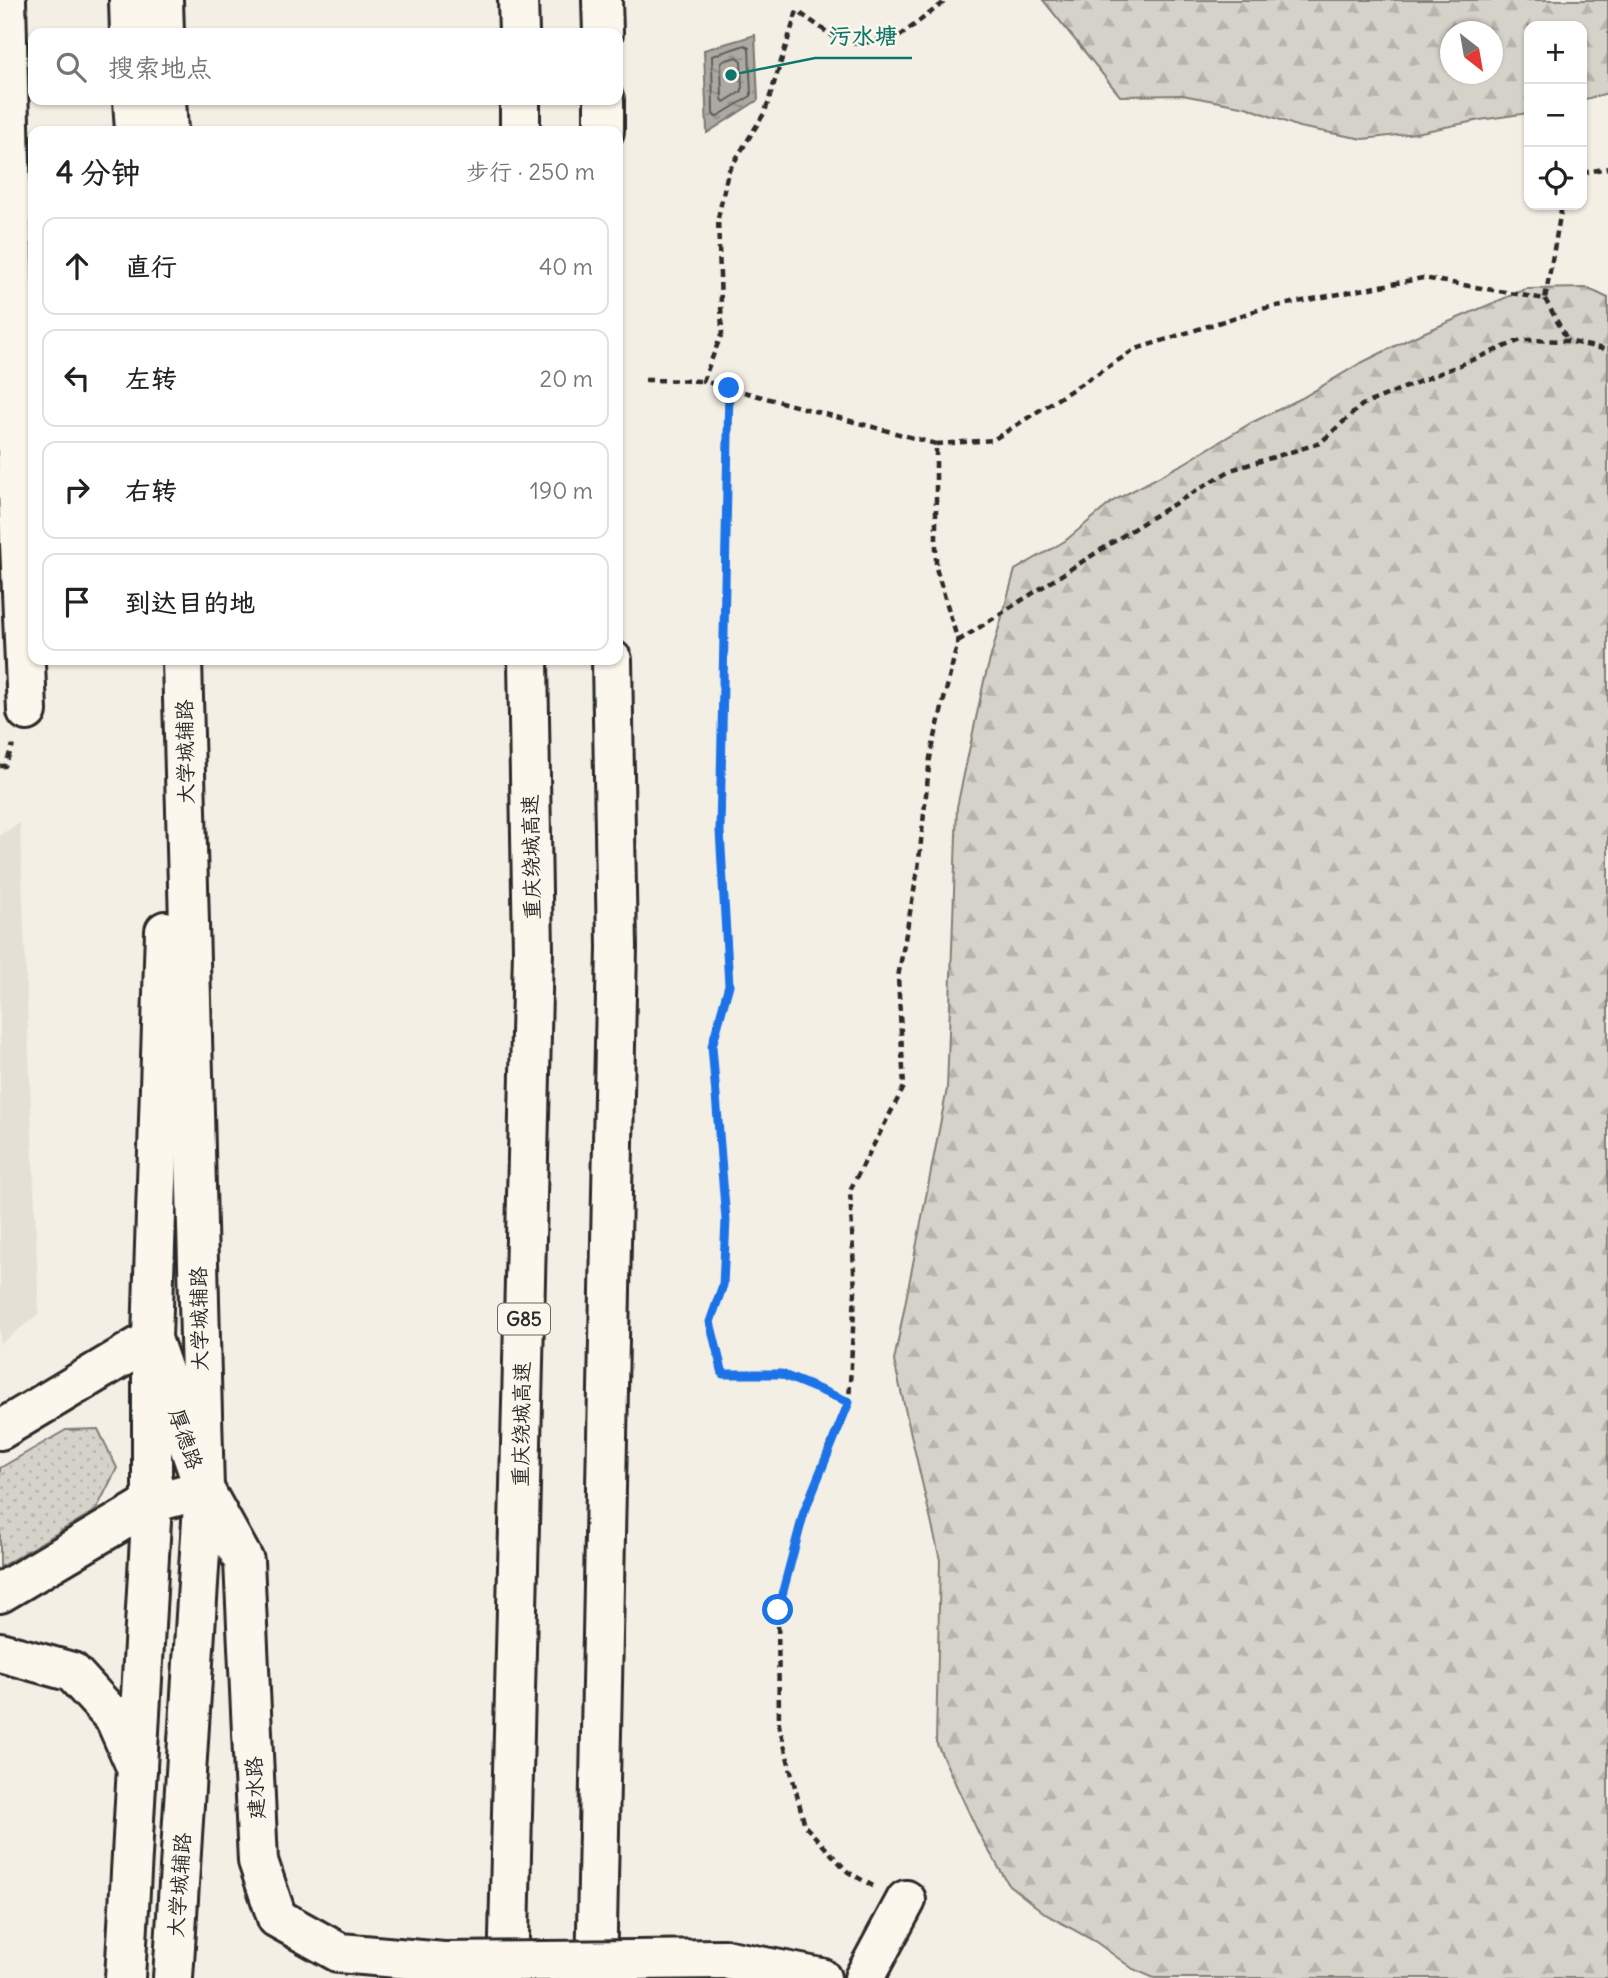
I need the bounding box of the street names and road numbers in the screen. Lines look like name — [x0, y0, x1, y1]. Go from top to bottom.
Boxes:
street label: 大学城辅路 — [171, 699, 199, 805]
street label: 重庆绕城高速 — [516, 794, 546, 920]
street label: 大学城辅路 — [185, 1266, 213, 1372]
road number: G85 — [498, 1303, 550, 1334]
street label: 重庆绕城高速 — [506, 1361, 536, 1487]
street label: 厚德路 — [163, 1405, 209, 1473]
street label: 建水路 — [240, 1756, 270, 1820]
street label: 大学城辅路 — [162, 1832, 196, 1938]

